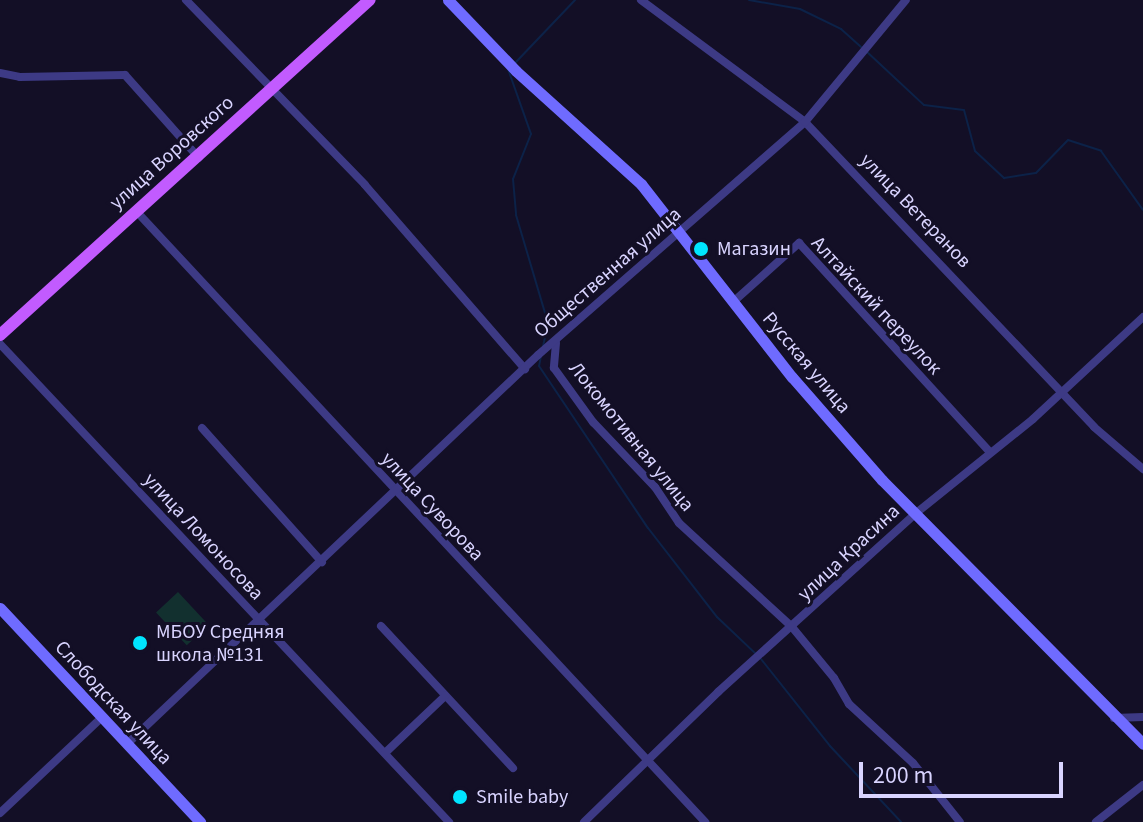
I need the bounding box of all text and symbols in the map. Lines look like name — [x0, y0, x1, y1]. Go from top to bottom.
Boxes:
street label: улица Воровского — [105, 91, 239, 215]
street label: улица Ветеранов — [854, 149, 976, 273]
street label: Общественная улица — [530, 203, 686, 343]
street label: Алтайский переулок — [806, 232, 946, 380]
place label: Магазин — [717, 237, 791, 261]
marker: Магазин — [692, 240, 710, 258]
street label: Русская улица — [757, 307, 855, 419]
street label: Локомотивная улица — [563, 357, 699, 517]
street label: улица Суворова — [375, 448, 489, 566]
street label: улица Ломоносова — [138, 468, 268, 606]
street label: улица Красина — [793, 500, 905, 606]
place label: МБОУ Средняя школа №131 — [156, 620, 285, 667]
marker: МБОУ Средняя школа №131 — [131, 634, 149, 652]
street label: Слободская улица — [49, 636, 177, 770]
scale bar — [863, 746, 1067, 796]
text: 200 m — [873, 758, 933, 793]
place label: Smile baby — [476, 785, 568, 809]
marker: Smile baby — [451, 788, 469, 806]

